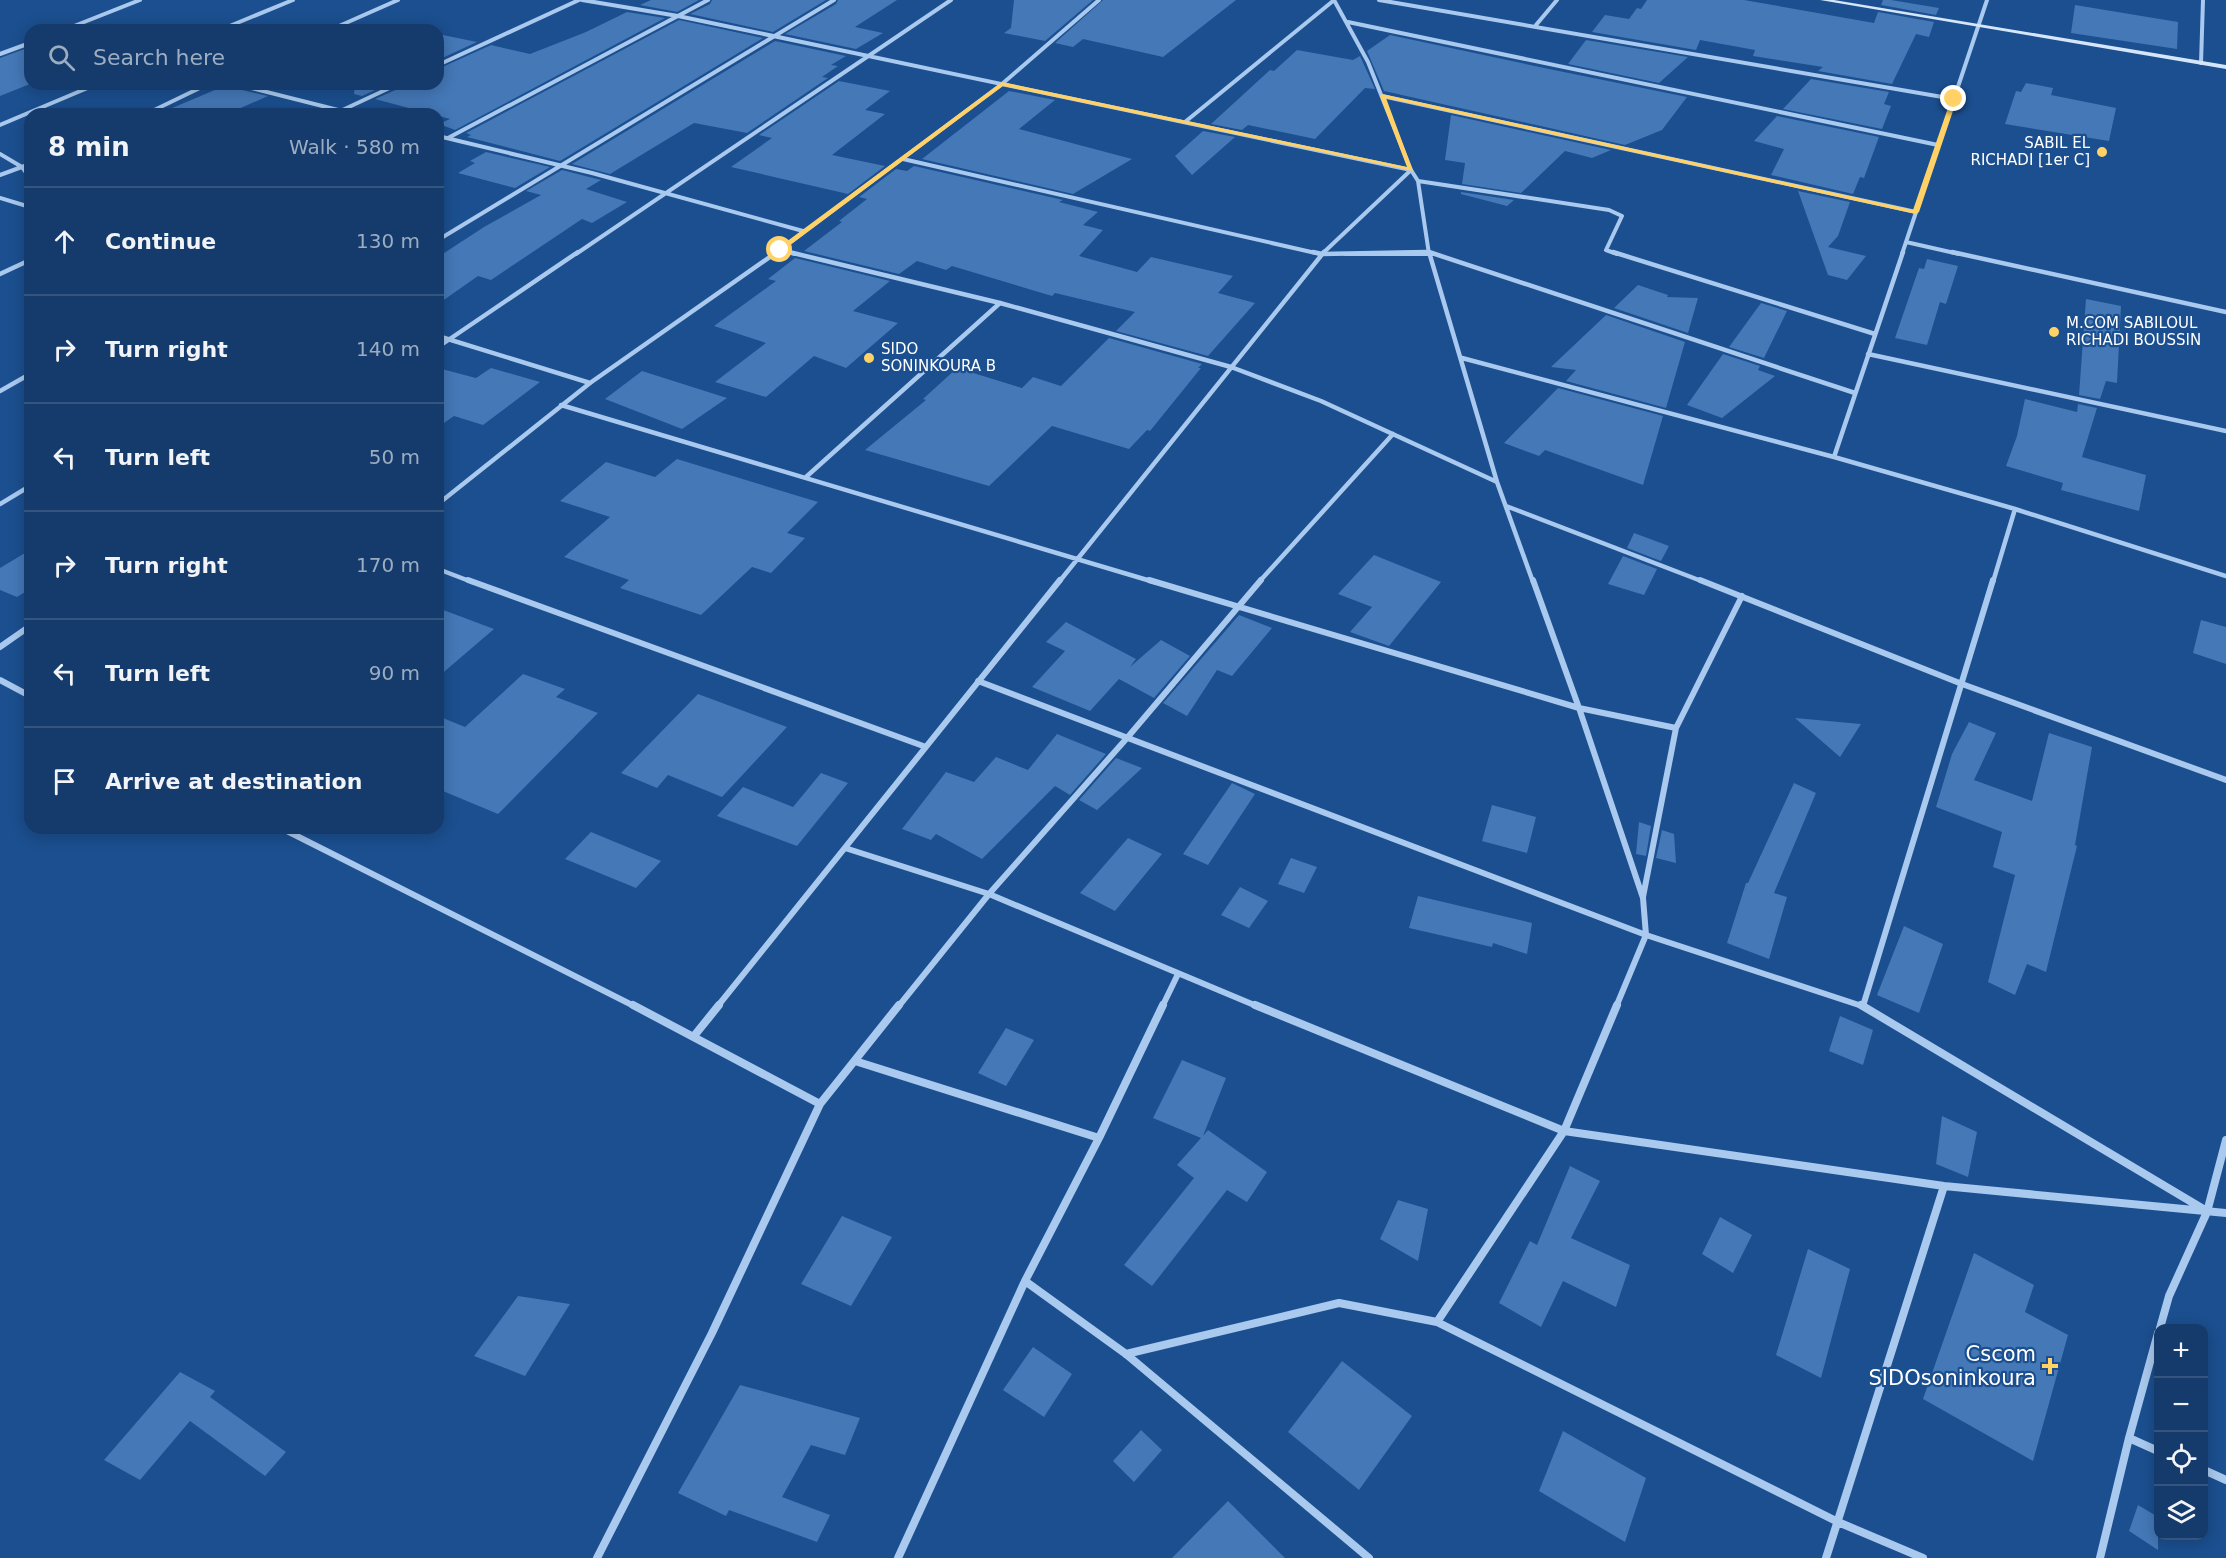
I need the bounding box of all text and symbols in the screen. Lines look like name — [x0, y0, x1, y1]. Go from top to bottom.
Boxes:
search box — [24, 24, 444, 90]
icon: search — [45, 41, 78, 74]
text: Search here — [93, 45, 225, 70]
route end — [1940, 85, 1966, 111]
text: 8 min — [48, 132, 130, 162]
place label: SABIL EL RICHADI [1er C] — [1971, 134, 2091, 169]
text: Walk · 580 m — [289, 135, 420, 159]
marker: SABIL EL RICHADI [1er C] — [2095, 145, 2109, 159]
icon: ahead — [48, 225, 81, 258]
text: Continue — [105, 229, 216, 254]
text: 130 m — [356, 229, 420, 253]
route start — [766, 236, 792, 262]
place label: M.COM SABILOUL RICHADI BOUSSIN — [2066, 314, 2201, 349]
marker: M.COM SABILOUL RICHADI BOUSSIN — [2047, 325, 2061, 339]
icon: right — [48, 333, 81, 366]
text: Turn right — [105, 337, 228, 362]
text: 140 m — [356, 337, 420, 361]
place label: SIDO SONINKOURA B — [881, 340, 996, 375]
marker: SIDO SONINKOURA B — [862, 351, 876, 365]
icon: left — [48, 441, 81, 474]
text: Turn left — [105, 445, 210, 470]
text: 50 m — [369, 445, 420, 469]
icon: right — [48, 549, 81, 582]
text: Turn right — [105, 553, 228, 578]
text: 170 m — [356, 553, 420, 577]
icon: left — [48, 657, 81, 690]
text: Turn left — [105, 661, 210, 686]
text: 90 m — [369, 661, 420, 685]
icon: arrive — [48, 765, 81, 798]
text: Arrive at destination — [105, 769, 362, 794]
map controls — [2154, 1324, 2208, 1540]
button: + — [2154, 1324, 2208, 1378]
place label: Cscom SIDOsoninkoura — [1868, 1342, 2036, 1390]
marker: Cscom SIDOsoninkoura — [2041, 1357, 2059, 1375]
button: − — [2154, 1378, 2208, 1432]
button: locate — [2154, 1432, 2208, 1486]
button: layers — [2154, 1486, 2208, 1540]

